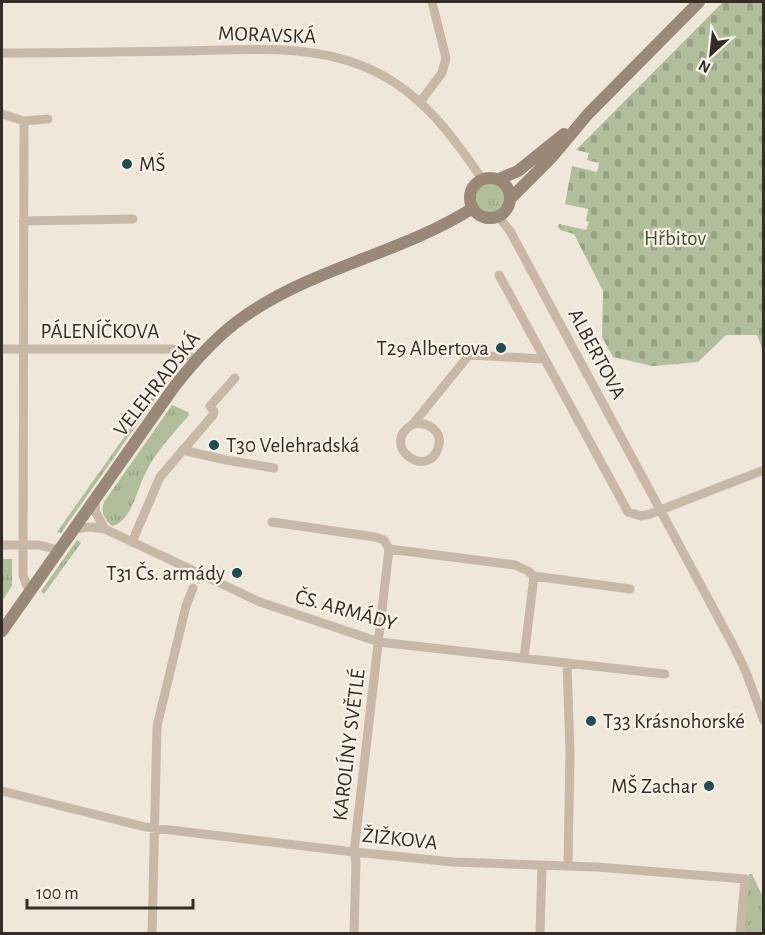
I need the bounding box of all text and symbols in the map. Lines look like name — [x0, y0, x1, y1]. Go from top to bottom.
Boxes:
street label: MORAVSKÁ — [218, 21, 317, 47]
north arrow — [681, 24, 741, 84]
text: N — [696, 57, 713, 76]
place label: MŠ — [139, 152, 166, 175]
marker: MŠ — [120, 157, 134, 171]
park label: Hřbitov — [644, 228, 706, 249]
street label: ALBERTOVA — [564, 305, 630, 403]
street label: PÁLENÍČKOVA — [41, 319, 159, 342]
street label: VELEHRADSKÁ — [108, 327, 204, 440]
place label: T29 Albertova — [377, 338, 489, 359]
marker: T29 Albertova — [494, 341, 508, 355]
place label: T30 Velehradská — [226, 435, 360, 456]
marker: T30 Velehradská — [207, 438, 221, 452]
place label: T31 Čs. armády — [106, 561, 225, 584]
marker: T31 Čs. armády — [230, 566, 244, 580]
street label: ČS. ARMÁDY — [293, 584, 400, 634]
street label: KAROLÍNY SVĚTLÉ — [327, 668, 369, 822]
place label: T33 Krásnohorské — [603, 711, 745, 732]
marker: T33 Krásnohorské — [584, 714, 598, 728]
place label: MŠ Zachar — [611, 774, 697, 797]
marker: MŠ Zachar — [702, 779, 716, 793]
street label: ŽIŽKOVA — [361, 823, 439, 853]
scale bar — [27, 872, 194, 910]
text: 100 m — [36, 885, 79, 903]

